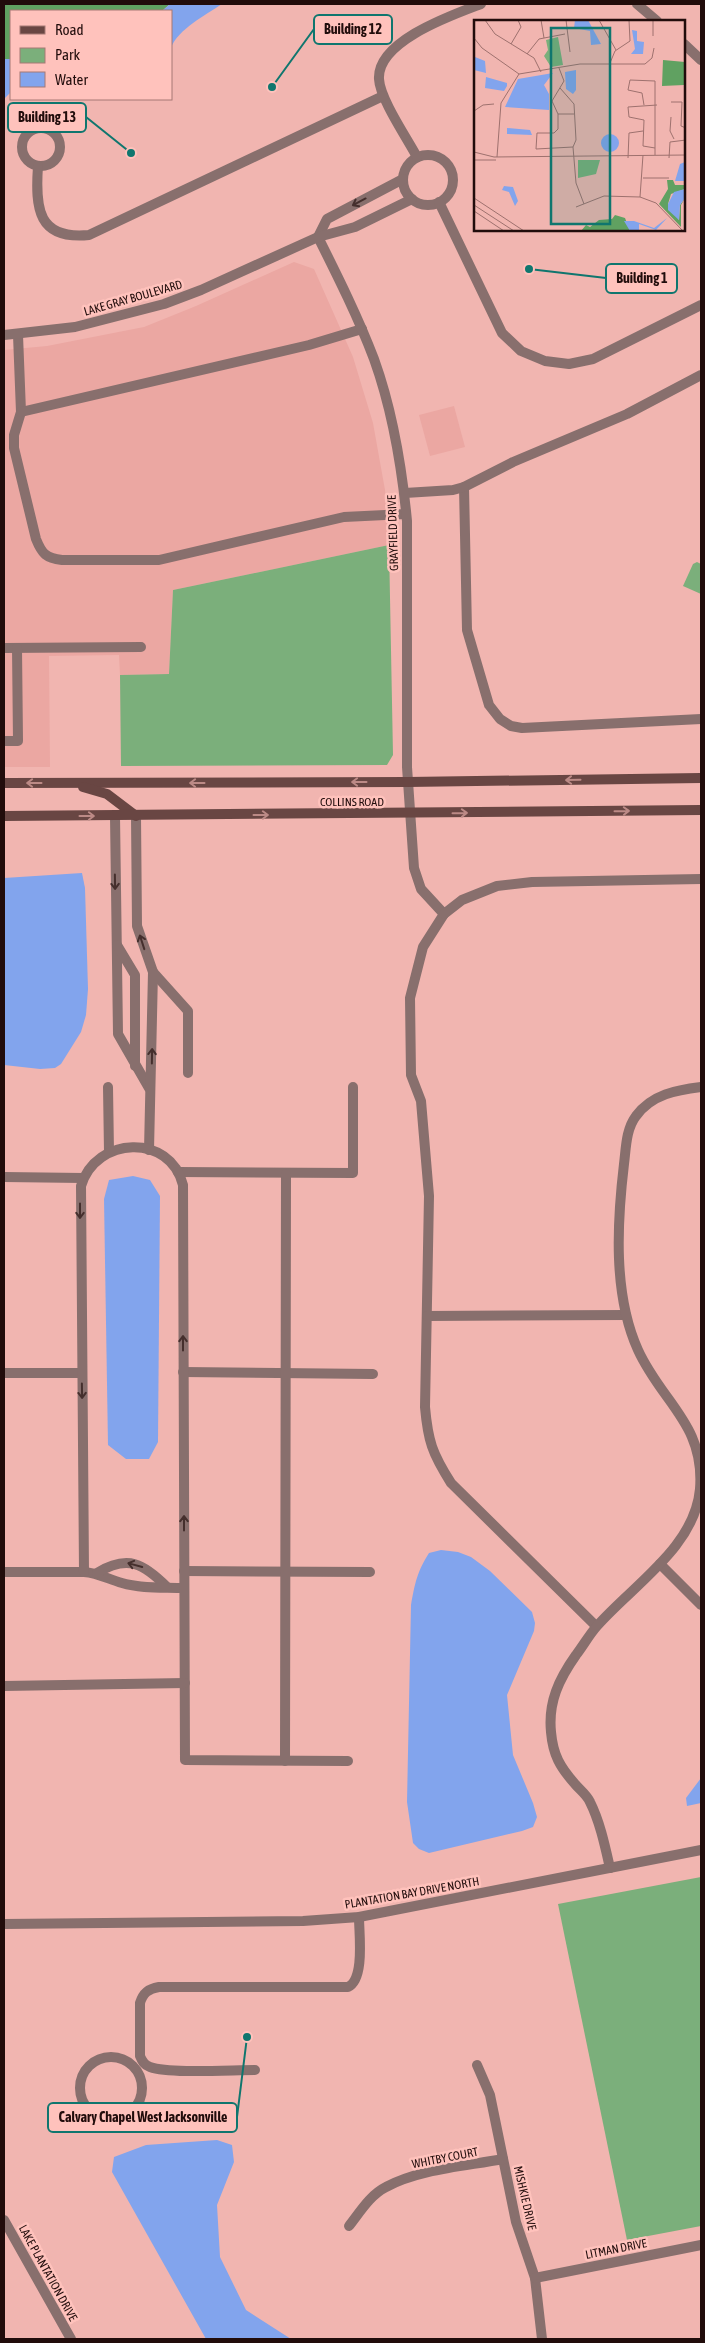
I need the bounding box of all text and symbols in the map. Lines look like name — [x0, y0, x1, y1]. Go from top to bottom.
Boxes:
legend — [10, 10, 172, 100]
callout: Building 12 — [314, 15, 392, 44]
inset map — [474, 20, 685, 231]
text: Road — [55, 21, 84, 38]
text: Building 12 — [324, 21, 382, 37]
text: Park — [55, 46, 80, 63]
text: Water — [55, 71, 88, 88]
callout: Building 13 — [8, 103, 86, 132]
text: Building 13 — [18, 109, 76, 125]
one-way arrow — [352, 197, 367, 207]
callout: Building 1 — [606, 264, 677, 293]
text: Building 1 — [616, 270, 668, 286]
street label: LAKE GRAY BOULEVARD — [82, 277, 184, 319]
street label: GRAYFIELD DRIVE — [385, 495, 401, 571]
one-way arrow — [565, 775, 582, 785]
one-way arrow — [351, 777, 368, 787]
one-way arrow — [26, 778, 42, 788]
one-way arrow — [189, 778, 205, 788]
street label: COLLINS ROAD — [320, 795, 384, 809]
one-way arrow — [614, 806, 630, 816]
one-way arrow — [452, 809, 468, 818]
one-way arrow — [252, 810, 269, 820]
one-way arrow — [79, 811, 95, 821]
one-way arrow — [111, 874, 120, 890]
one-way arrow — [137, 935, 146, 951]
one-way arrow — [147, 1048, 157, 1064]
one-way arrow — [76, 1202, 85, 1218]
one-way arrow — [178, 1335, 188, 1351]
one-way arrow — [77, 1382, 87, 1398]
one-way arrow — [179, 1515, 189, 1531]
one-way arrow — [127, 1560, 143, 1569]
street label: PLANTATION BAY DRIVE NORTH — [344, 1874, 480, 1912]
callout: Calvary Chapel West Jacksonville — [48, 2103, 237, 2132]
text: Calvary Chapel West Jacksonville — [59, 2109, 227, 2125]
street label: WHITBY COURT — [411, 2145, 480, 2171]
street label: MISHKIE DRIVE — [511, 2164, 539, 2232]
street label: LAKE PLANTATION DRIVE — [16, 2223, 80, 2323]
street label: LITMAN DRIVE — [584, 2236, 648, 2262]

